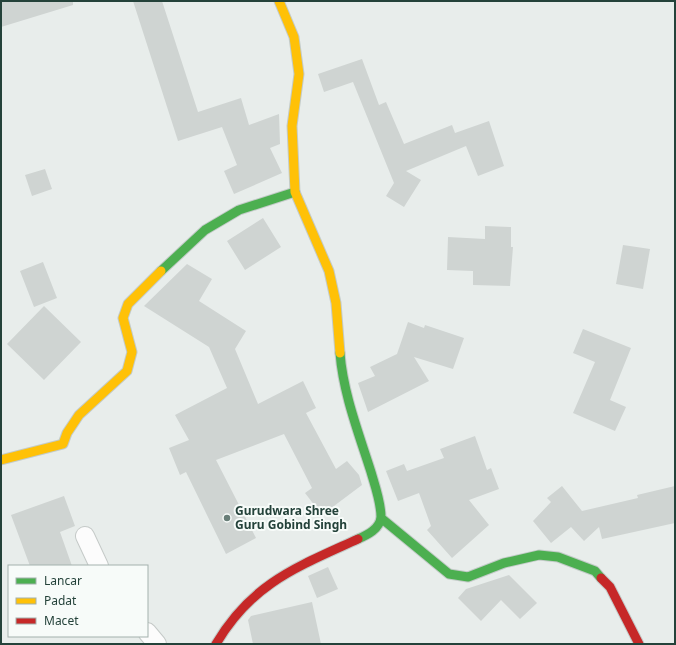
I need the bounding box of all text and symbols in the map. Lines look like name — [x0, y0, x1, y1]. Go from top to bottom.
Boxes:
place label: Gurudwara Shree Guru Gobind Singh — [235, 502, 347, 533]
marker: Gurudwara Shree Guru Gobind Singh — [222, 513, 232, 523]
legend — [8, 565, 148, 637]
text: Lancar — [44, 572, 82, 589]
text: Padat — [44, 592, 77, 609]
text: Macet — [44, 612, 79, 629]

